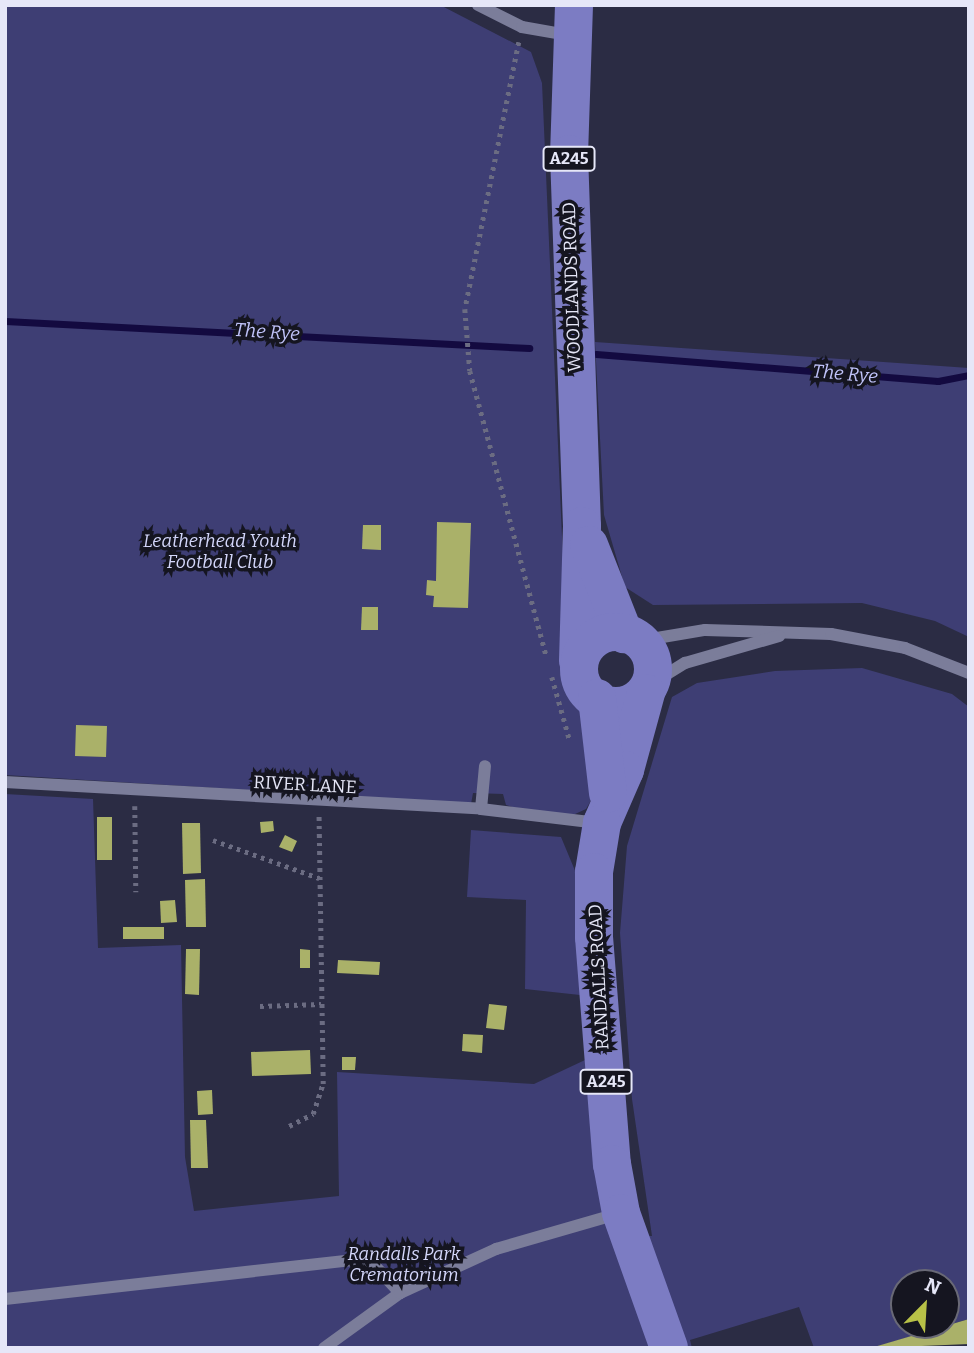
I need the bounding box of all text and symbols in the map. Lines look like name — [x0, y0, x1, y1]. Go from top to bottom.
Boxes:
road number: A245 — [541, 146, 597, 172]
street label: WOODLANDS ROAD — [558, 202, 586, 372]
water label: The Rye — [233, 318, 301, 346]
water label: The Rye — [811, 360, 879, 388]
park label: Leatherhead Youth Football Club — [143, 531, 297, 574]
street label: RIVER LANE — [253, 772, 357, 798]
street label: RANDALLS ROAD — [584, 904, 614, 1050]
road number: A245 — [578, 1070, 634, 1094]
park label: Randalls Park Crematorium — [347, 1244, 461, 1286]
north arrow — [890, 1269, 960, 1339]
text: N — [922, 1273, 944, 1300]

